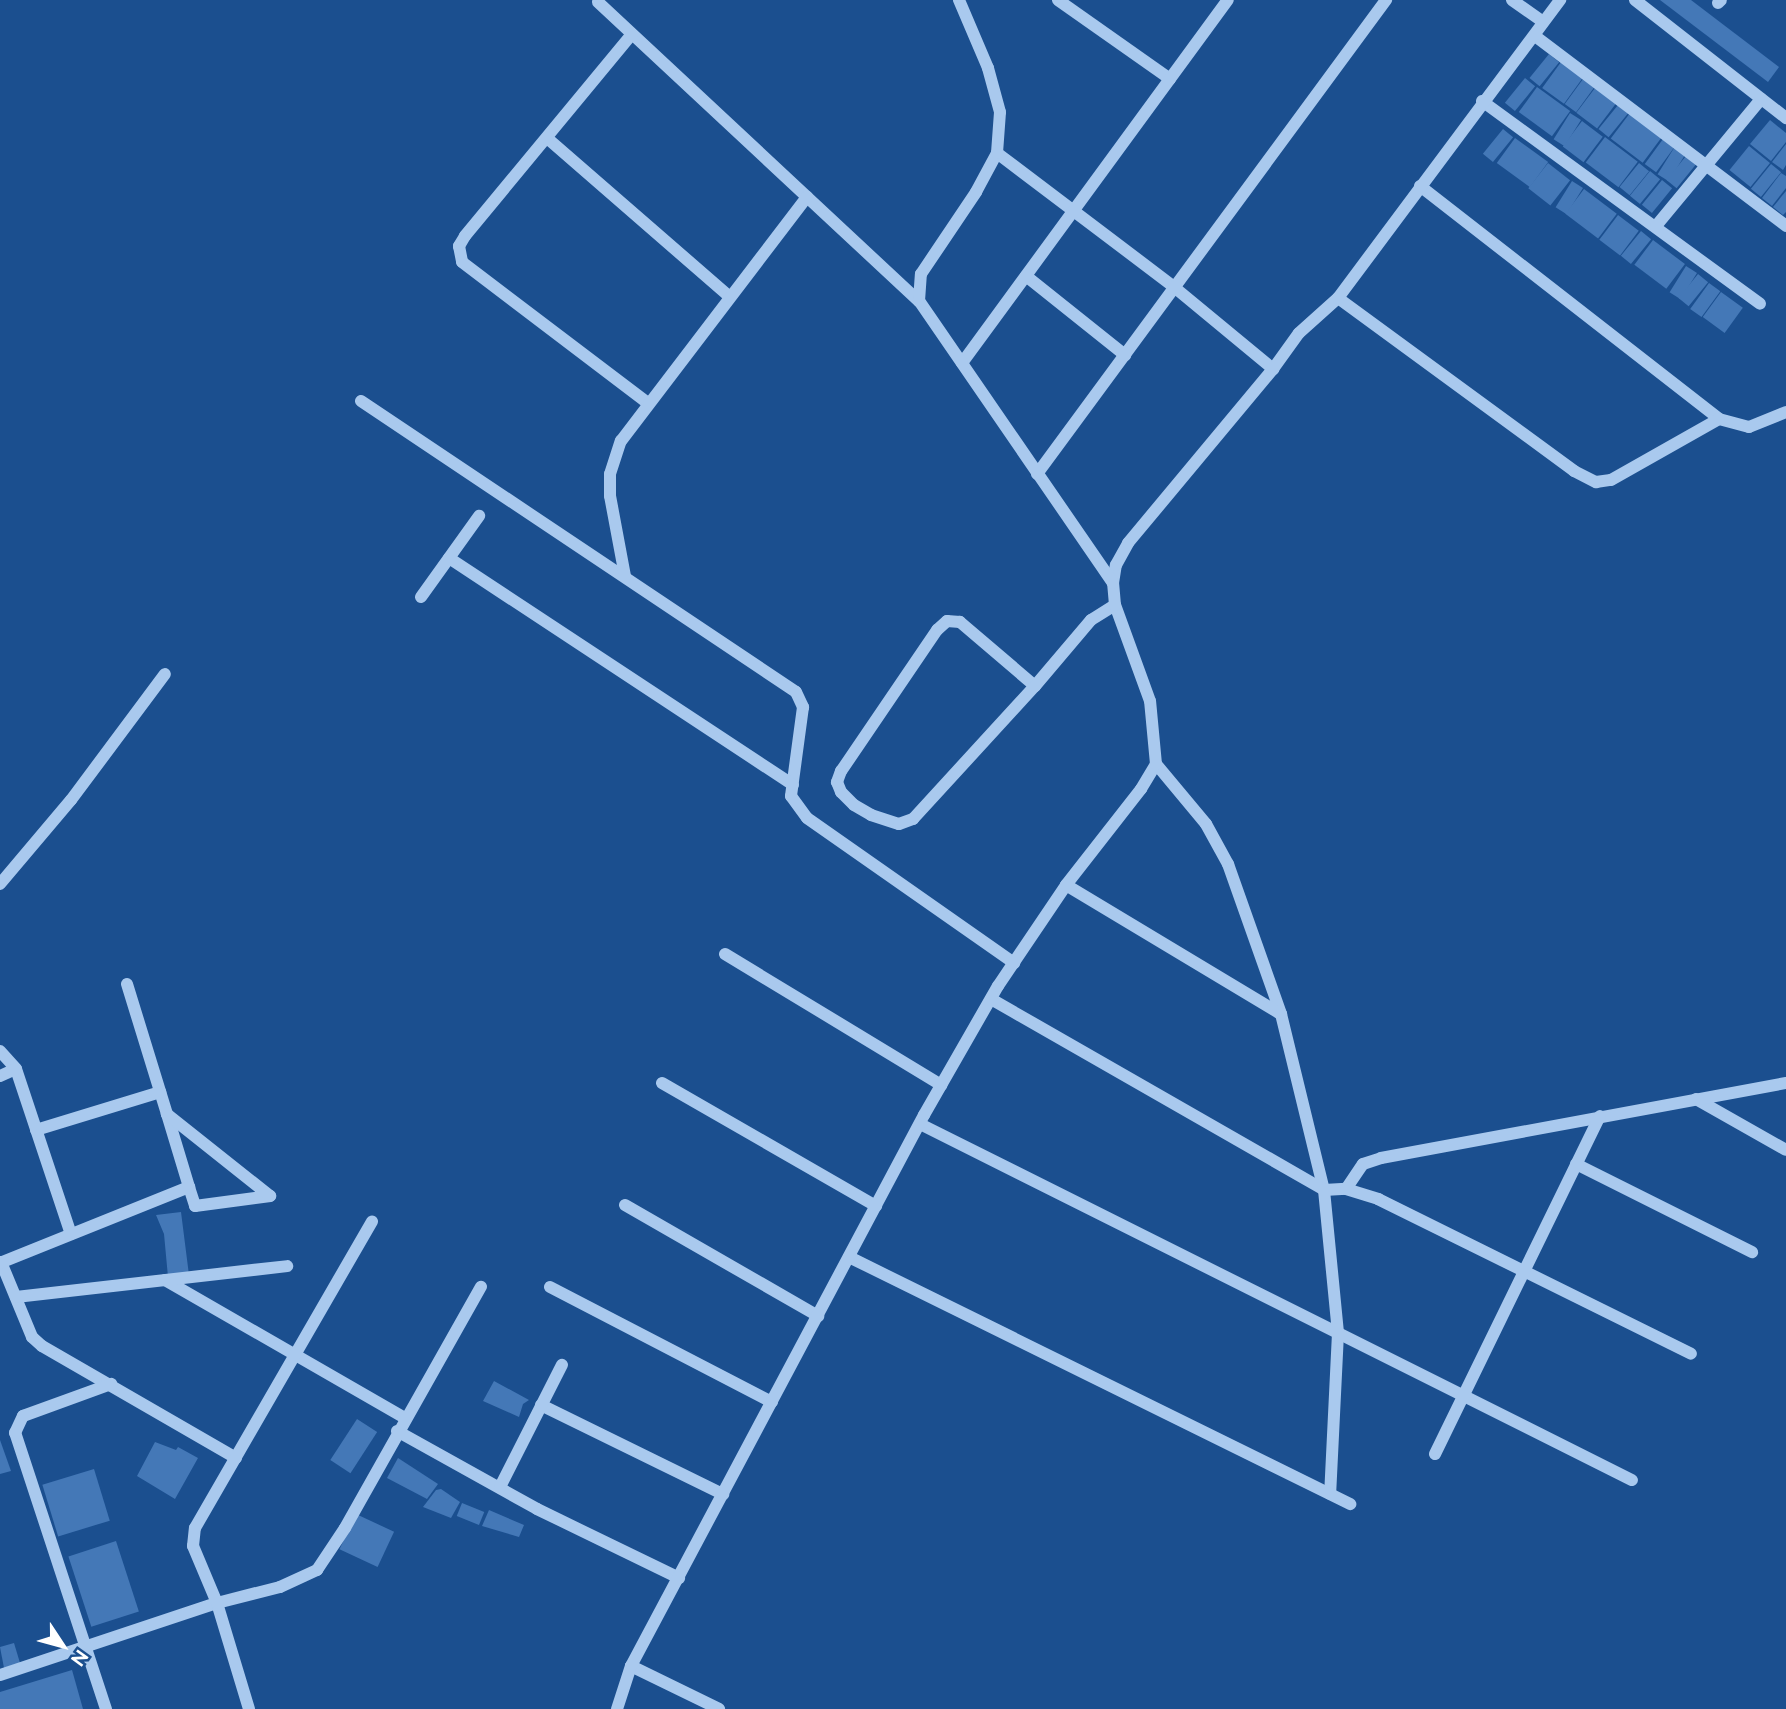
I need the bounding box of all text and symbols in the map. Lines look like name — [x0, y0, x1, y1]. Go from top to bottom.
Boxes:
north arrow — [28, 1611, 98, 1681]
text: N — [67, 1646, 93, 1671]

